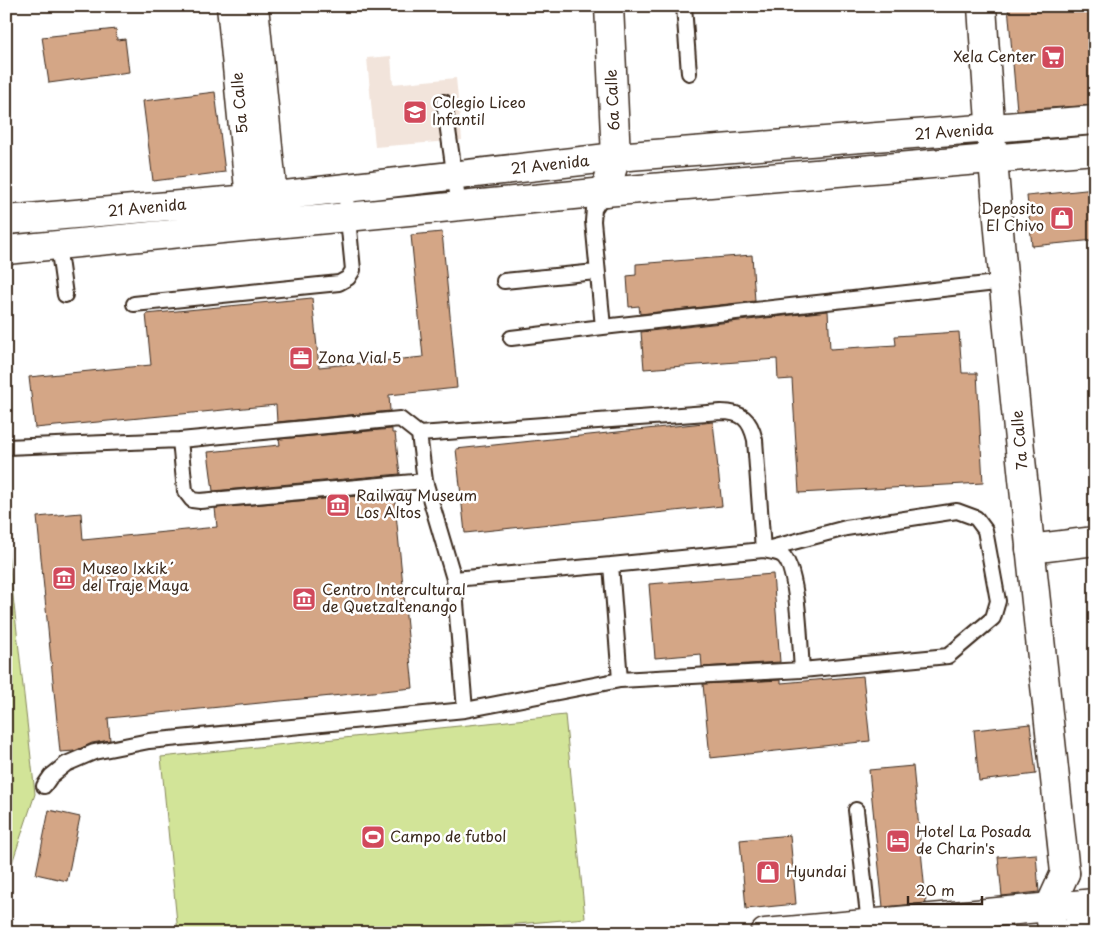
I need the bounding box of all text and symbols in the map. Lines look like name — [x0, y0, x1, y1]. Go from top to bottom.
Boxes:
place label: Xela Center — [954, 44, 1036, 67]
supermarket icon: Xela Center — [1040, 44, 1066, 70]
street label: 6a Calle — [598, 69, 625, 131]
street label: 5a Calle — [224, 71, 253, 135]
place label: Colegio Liceo Infantil — [432, 90, 526, 130]
school or university icon: Colegio Liceo Infantil — [402, 99, 428, 125]
street label: 21 Avenida — [914, 116, 995, 145]
street label: 21 Avenida — [510, 148, 591, 179]
street label: 21 Avenida — [107, 192, 188, 221]
place label: Deposito El Chivo — [981, 196, 1044, 236]
shop icon: Deposito El Chivo — [1049, 205, 1075, 231]
office icon: Zona Vial 5 — [288, 345, 314, 371]
place label: Zona Vial 5 — [318, 345, 401, 368]
street label: 7a Calle — [1004, 409, 1033, 471]
place label: Railway Museum Los Altos — [356, 483, 477, 523]
museum icon: Railway Museum Los Altos — [325, 492, 351, 518]
place label: Museo Ixkik´ del Traje Maya — [82, 556, 190, 596]
museum icon: Museo Ixkik´ del Traje Maya — [51, 565, 77, 591]
place label: Centro Intercultural de Quetzaltenango — [322, 577, 466, 617]
museum icon: Centro Intercultural de Quetzaltenango — [291, 586, 317, 612]
place label: Hotel La Posada de Charin's — [916, 819, 1032, 859]
sports icon: Campo de futbol — [360, 824, 386, 850]
place label: Campo de futbol — [390, 824, 506, 847]
hotel icon: Hotel La Posada de Charin's — [885, 828, 911, 854]
shop icon: Hyundai — [755, 859, 781, 885]
place label: Hyundai — [786, 859, 847, 882]
scale bar — [908, 874, 982, 906]
text: 20 m — [916, 878, 955, 901]

